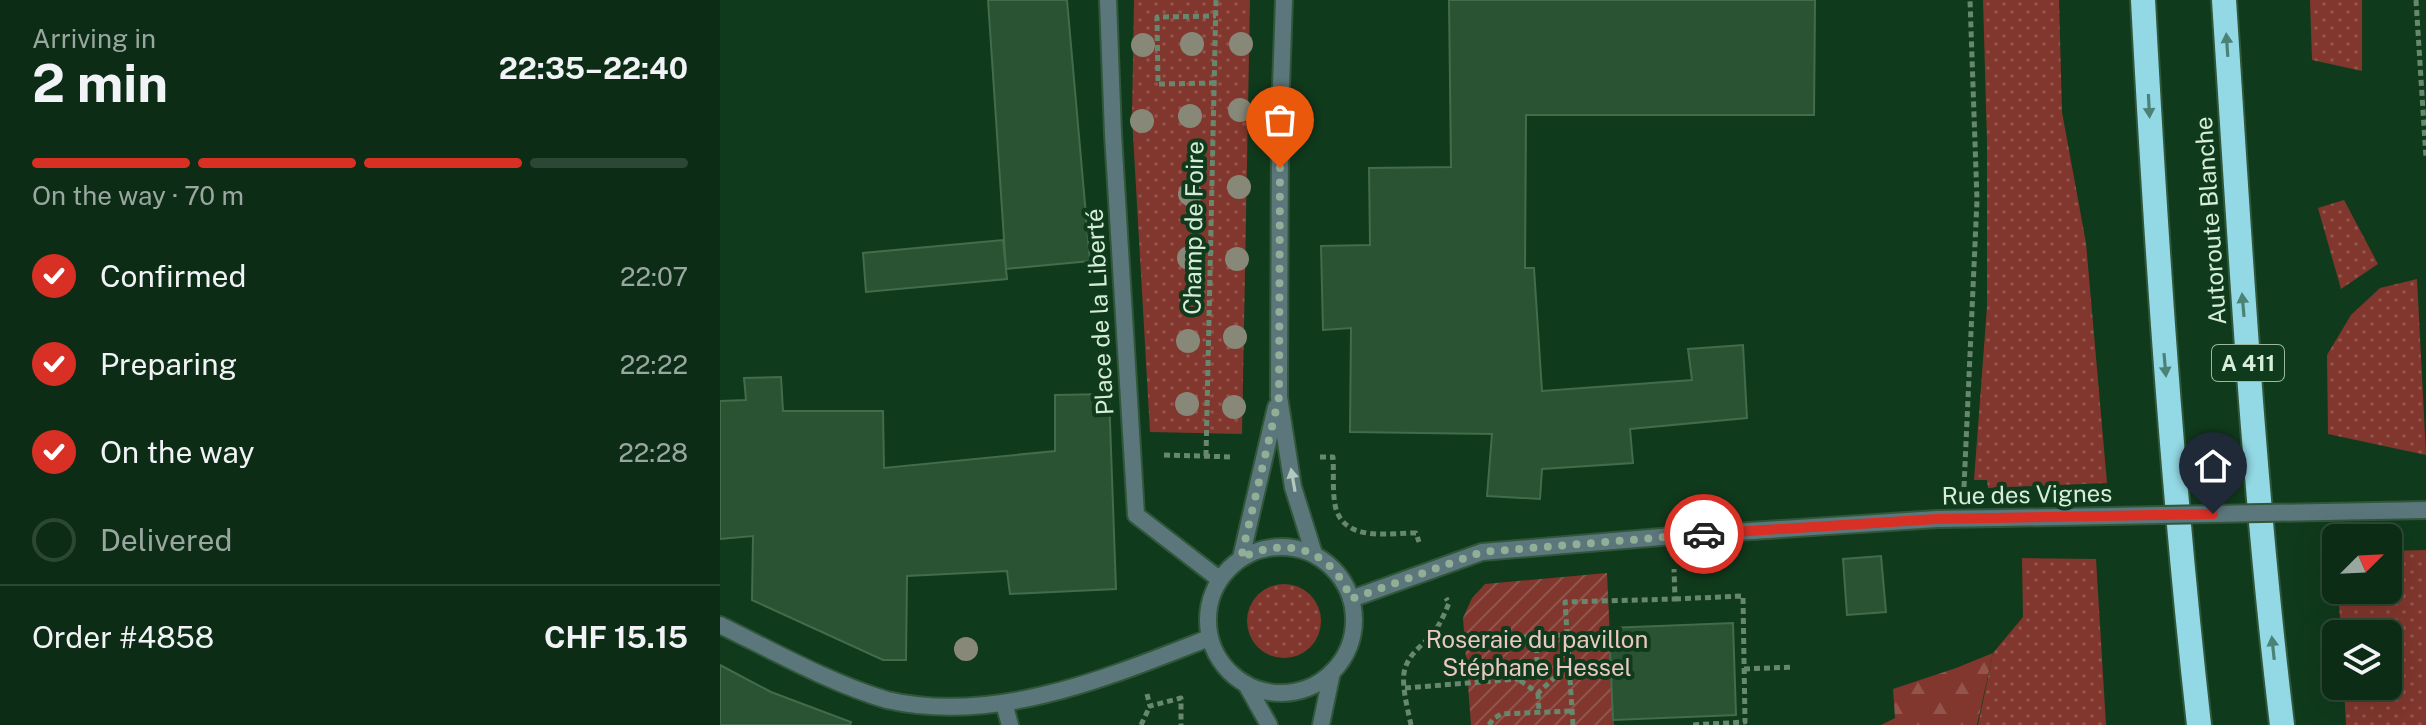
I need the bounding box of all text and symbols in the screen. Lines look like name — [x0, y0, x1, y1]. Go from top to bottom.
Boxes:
text: Arriving in — [32, 23, 156, 54]
one-way arrow — [2220, 32, 2233, 57]
text: 22:35–22:40 — [499, 50, 688, 86]
text: 2 min — [32, 53, 168, 114]
pin — [1246, 86, 1314, 168]
one-way arrow — [2143, 94, 2156, 119]
icon: bag — [1258, 98, 1302, 142]
street label: Autoroute Blanche — [2189, 116, 2231, 326]
street label: Champ de Foire — [1177, 141, 1209, 315]
text: On the way · 70 m — [32, 180, 244, 211]
street label: Place de la Liberté — [1080, 208, 1118, 416]
icon: check — [32, 254, 76, 298]
text: Confirmed — [100, 258, 246, 294]
text: 22:07 — [620, 261, 688, 292]
one-way arrow — [2236, 292, 2249, 317]
icon: check — [32, 342, 76, 386]
road number: A 411 — [2212, 345, 2284, 381]
text: Preparing — [100, 346, 237, 382]
text: 22:22 — [620, 349, 688, 380]
one-way arrow — [2159, 353, 2172, 378]
icon: check — [32, 430, 76, 474]
pin — [2179, 432, 2247, 514]
text: On the way — [100, 434, 254, 470]
text: 22:28 — [618, 437, 688, 468]
icon: home — [2191, 444, 2235, 488]
one-way arrow — [1286, 467, 1298, 492]
street label: Rue des Vignes — [1941, 479, 2113, 509]
courier — [1664, 494, 1744, 574]
icon: car — [1682, 512, 1726, 556]
text: Delivered — [100, 522, 232, 558]
north arrow — [2322, 524, 2402, 604]
map controls — [2322, 524, 2402, 700]
text: Order #4858 — [32, 619, 214, 655]
text: CHF 15.15 — [544, 619, 688, 655]
button: layers — [2322, 620, 2402, 700]
park label: Roseraie du pavillon Stéphane Hessel — [1426, 625, 1648, 681]
one-way arrow — [2267, 635, 2280, 660]

